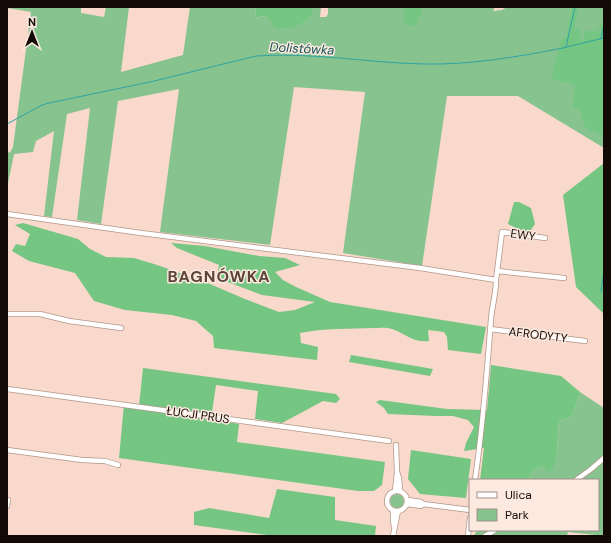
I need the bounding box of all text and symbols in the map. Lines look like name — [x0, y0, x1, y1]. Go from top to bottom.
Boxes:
north arrow — [12, 12, 52, 52]
text: N — [28, 15, 36, 29]
water label: Dolistówka — [269, 38, 335, 59]
street label: EWY — [509, 225, 537, 245]
district label: BAGNÓWKA — [167, 266, 271, 287]
street label: AFRODYTY — [508, 323, 568, 347]
street label: ŁUCJI PRUS — [165, 403, 231, 427]
legend — [469, 479, 599, 531]
text: Ulica — [505, 487, 532, 503]
text: Park — [505, 507, 529, 523]

